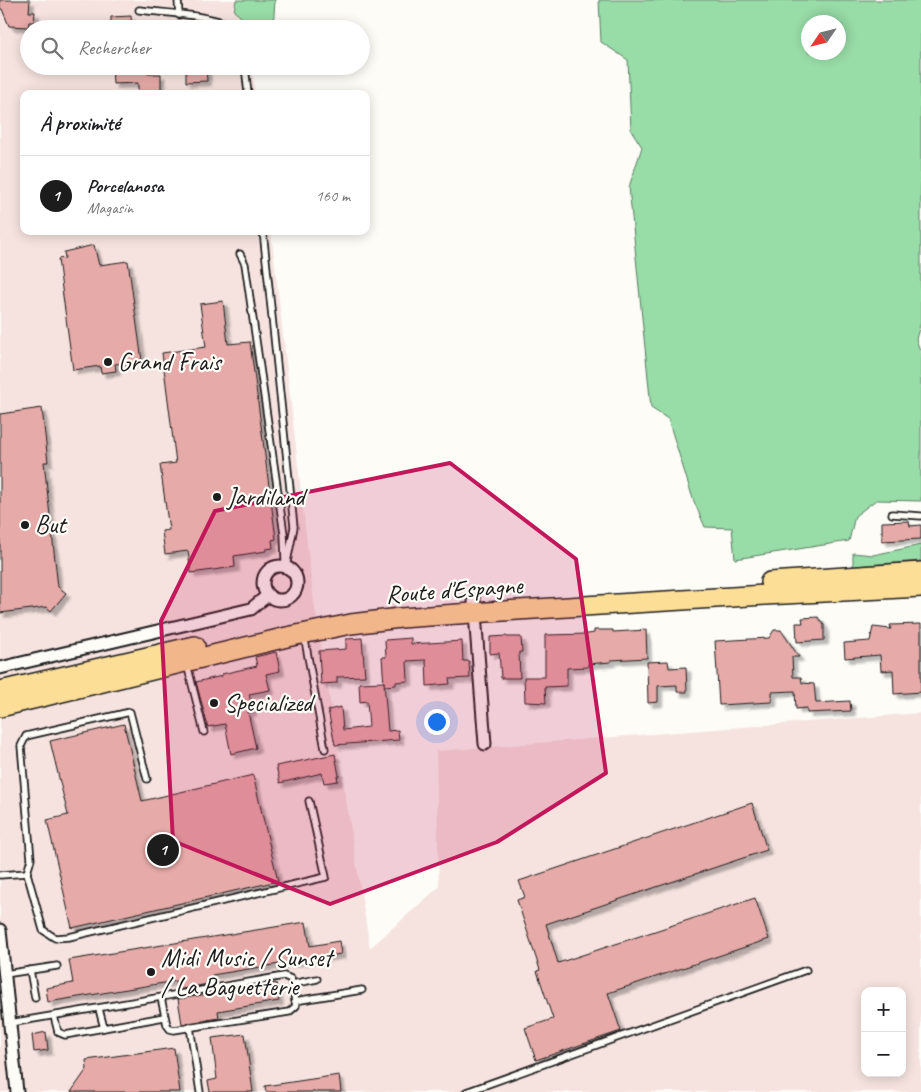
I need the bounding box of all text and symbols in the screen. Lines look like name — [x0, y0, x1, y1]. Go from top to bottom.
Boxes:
north arrow — [801, 15, 846, 60]
search box — [20, 20, 370, 75]
icon: search — [38, 34, 66, 62]
text: Rechercher — [78, 36, 151, 60]
text: À proximité — [40, 110, 120, 136]
text: Porcelanosa — [87, 174, 164, 198]
text: 1 — [52, 186, 60, 206]
text: 160 m — [316, 186, 350, 206]
text: Magasin — [87, 198, 133, 218]
place label: Grand Frais — [118, 346, 223, 378]
marker: Grand Frais — [102, 356, 114, 368]
place label: Jardiland — [226, 481, 309, 513]
marker: Jardiland — [211, 491, 223, 503]
place label: But — [35, 509, 68, 541]
marker: But — [19, 519, 31, 531]
street label: Route d'Espagne — [385, 569, 525, 611]
place label: Specialized — [224, 687, 316, 719]
marker: Specialized — [208, 697, 220, 709]
your location — [424, 709, 450, 735]
pin: 1 — [147, 831, 179, 869]
place label: Midi Music / Sunset / La Baguetterie — [161, 942, 335, 1003]
marker: Midi Music / Sunset / La Baguetterie — [145, 966, 157, 978]
map controls — [861, 987, 906, 1077]
button: + — [861, 987, 906, 1032]
button: − — [861, 1032, 906, 1077]

